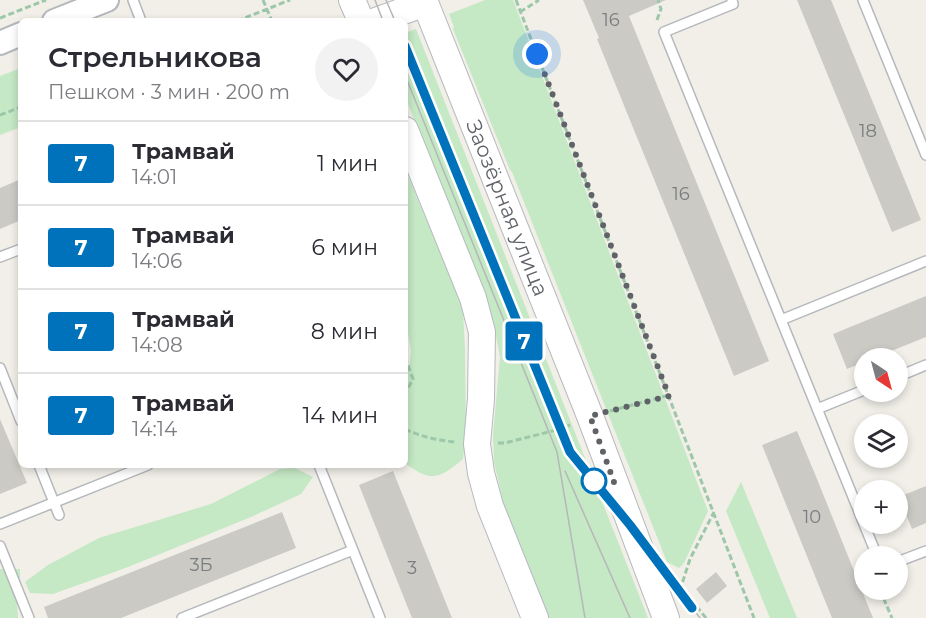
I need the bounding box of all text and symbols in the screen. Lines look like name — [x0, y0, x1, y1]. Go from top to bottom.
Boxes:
house number: 16 — [602, 9, 620, 31]
button: heart — [315, 38, 378, 101]
your location — [522, 39, 552, 69]
text: Стрельникова — [48, 40, 262, 74]
text: Пешком · 3 мин · 200 m — [48, 80, 290, 104]
street label: Заозёрная улица — [461, 116, 554, 300]
house number: 18 — [859, 120, 877, 142]
text: Трамвай — [132, 138, 235, 165]
text: 1 мин — [317, 150, 378, 177]
text: 7 — [74, 151, 88, 176]
text: 14:01 — [132, 165, 177, 189]
house number: 16 — [672, 183, 690, 205]
text: Трамвай — [132, 222, 235, 249]
text: 6 мин — [311, 234, 378, 261]
text: 7 — [74, 235, 88, 260]
text: 14:06 — [132, 249, 182, 273]
text: Трамвай — [132, 306, 235, 333]
text: 8 мин — [311, 318, 378, 345]
text: 7 — [74, 319, 88, 344]
line badge: 7 — [504, 322, 544, 360]
text: 7 — [517, 329, 531, 354]
text: 14:08 — [132, 333, 183, 357]
north arrow — [854, 348, 908, 402]
map controls — [854, 348, 908, 600]
text: Трамвай — [132, 390, 235, 417]
text: 14 мин — [302, 402, 378, 429]
text: 7 — [74, 403, 88, 428]
button: layers — [854, 414, 908, 468]
text: 14:14 — [132, 417, 177, 441]
unlabelled marker — [581, 468, 607, 494]
button: + — [854, 480, 908, 534]
house number: 10 — [803, 506, 821, 528]
button: − — [854, 546, 908, 600]
house number: 3Б — [189, 554, 213, 576]
house number: 3 — [407, 557, 417, 579]

